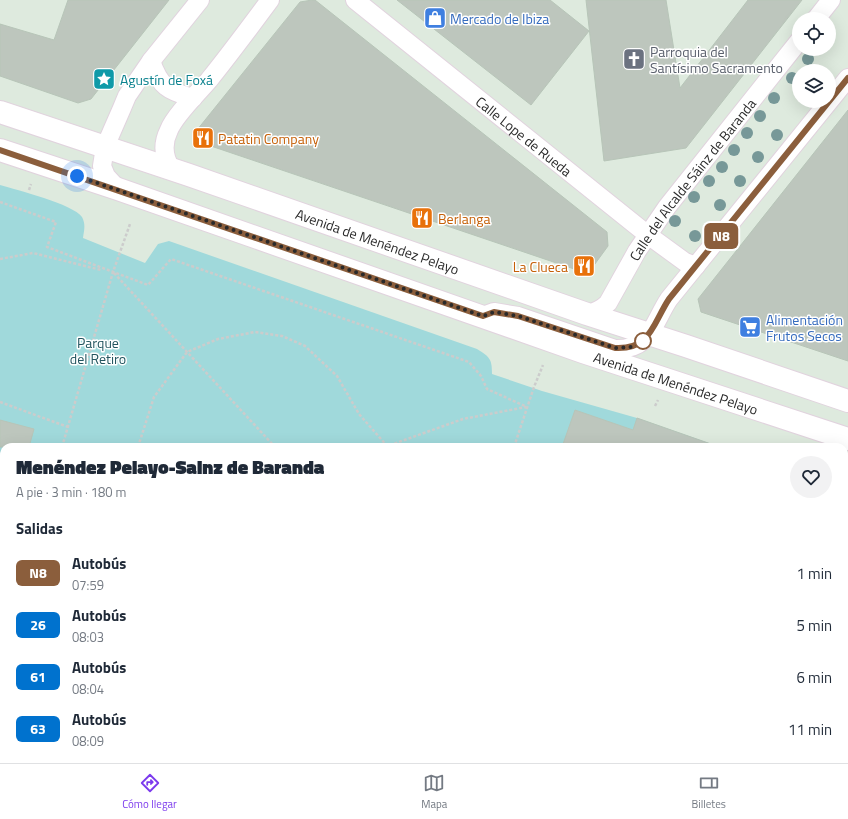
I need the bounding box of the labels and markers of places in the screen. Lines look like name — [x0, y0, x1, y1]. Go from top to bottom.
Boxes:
shop icon: Mercado de Ibiza — [422, 5, 448, 31]
place label: Mercado de Ibiza — [450, 8, 549, 29]
place label: Parroquia del Santísimo Sacramento — [650, 41, 783, 78]
church icon: Parroquia del Santísimo Sacramento — [621, 46, 647, 72]
place icon: Agustín de Foxá — [91, 66, 117, 92]
place label: Agustín de Foxá — [120, 69, 213, 90]
restaurant icon: Patatin Company — [190, 125, 216, 151]
place label: Patatin Company — [218, 128, 319, 149]
restaurant icon: Berlanga — [409, 205, 435, 231]
place label: Berlanga — [438, 208, 491, 229]
restaurant icon: La Clueca — [571, 253, 597, 279]
place label: La Clueca — [513, 256, 568, 277]
place label: Alimentación Frutos Secos — [766, 309, 843, 346]
supermarket icon: Alimentación Frutos Secos — [737, 314, 763, 340]
unlabelled marker — [634, 332, 652, 350]

